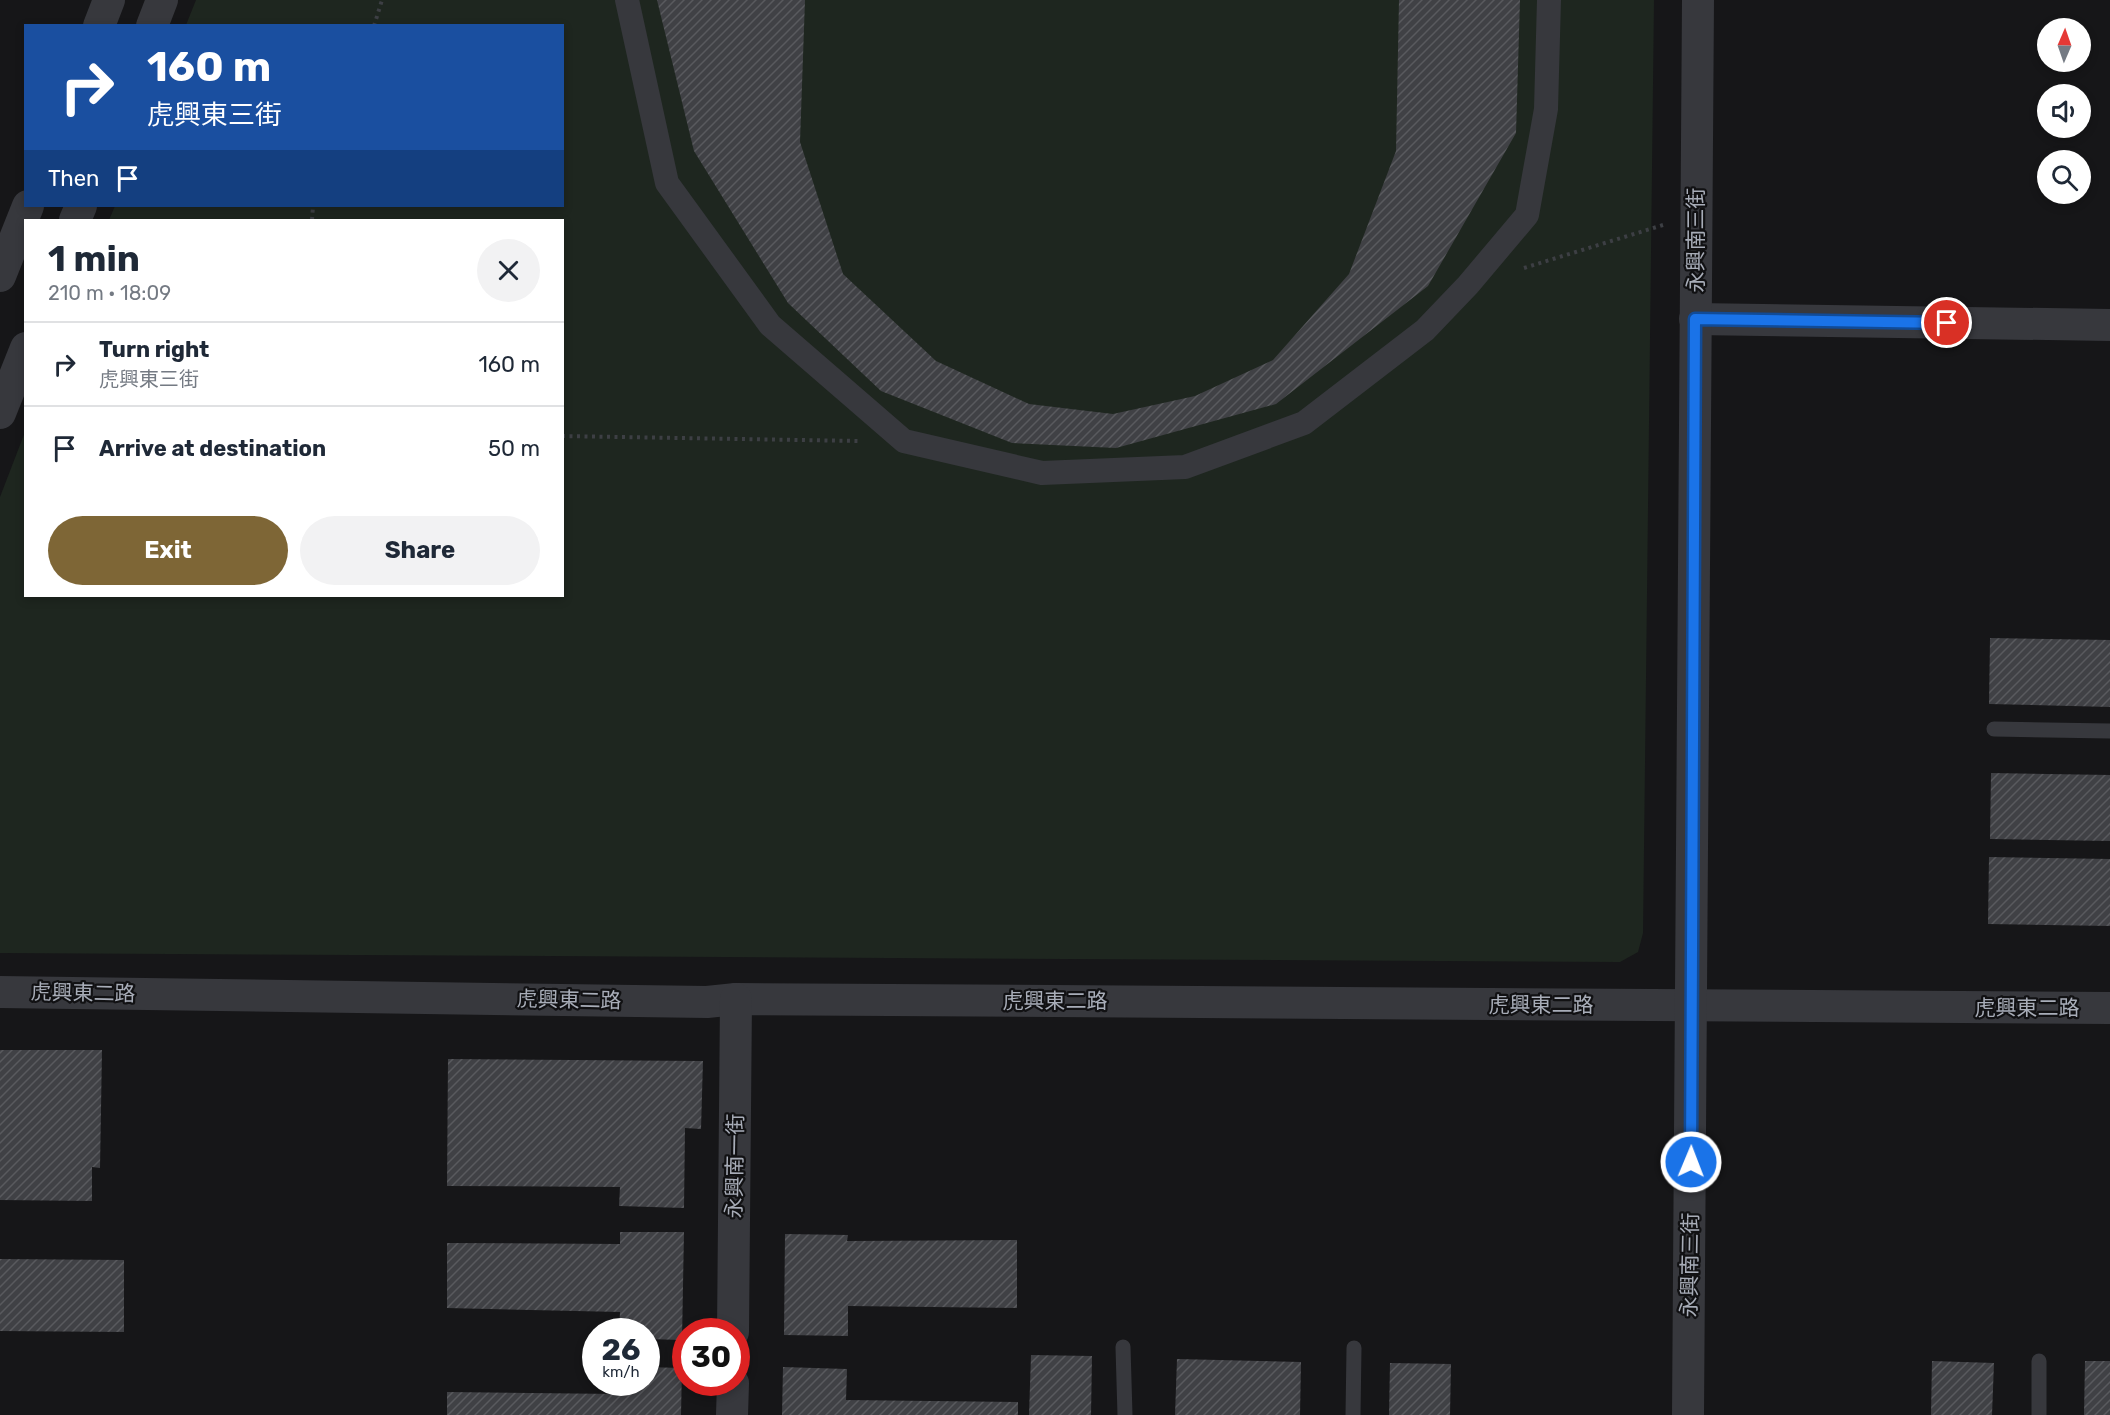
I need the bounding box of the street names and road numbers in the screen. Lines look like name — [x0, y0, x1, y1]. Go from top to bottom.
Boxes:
street label: 永興南三街 — [1683, 188, 1708, 293]
street label: 虎興東二路 — [30, 979, 136, 1006]
street label: 虎興東二路 — [516, 986, 622, 1013]
street label: 虎興東二路 — [1003, 988, 1108, 1013]
street label: 虎興東二路 — [1489, 992, 1594, 1017]
street label: 虎興東二路 — [1975, 995, 2080, 1020]
street label: 永興南一街 — [721, 1113, 748, 1219]
street label: 永興南三街 — [1676, 1212, 1703, 1318]

